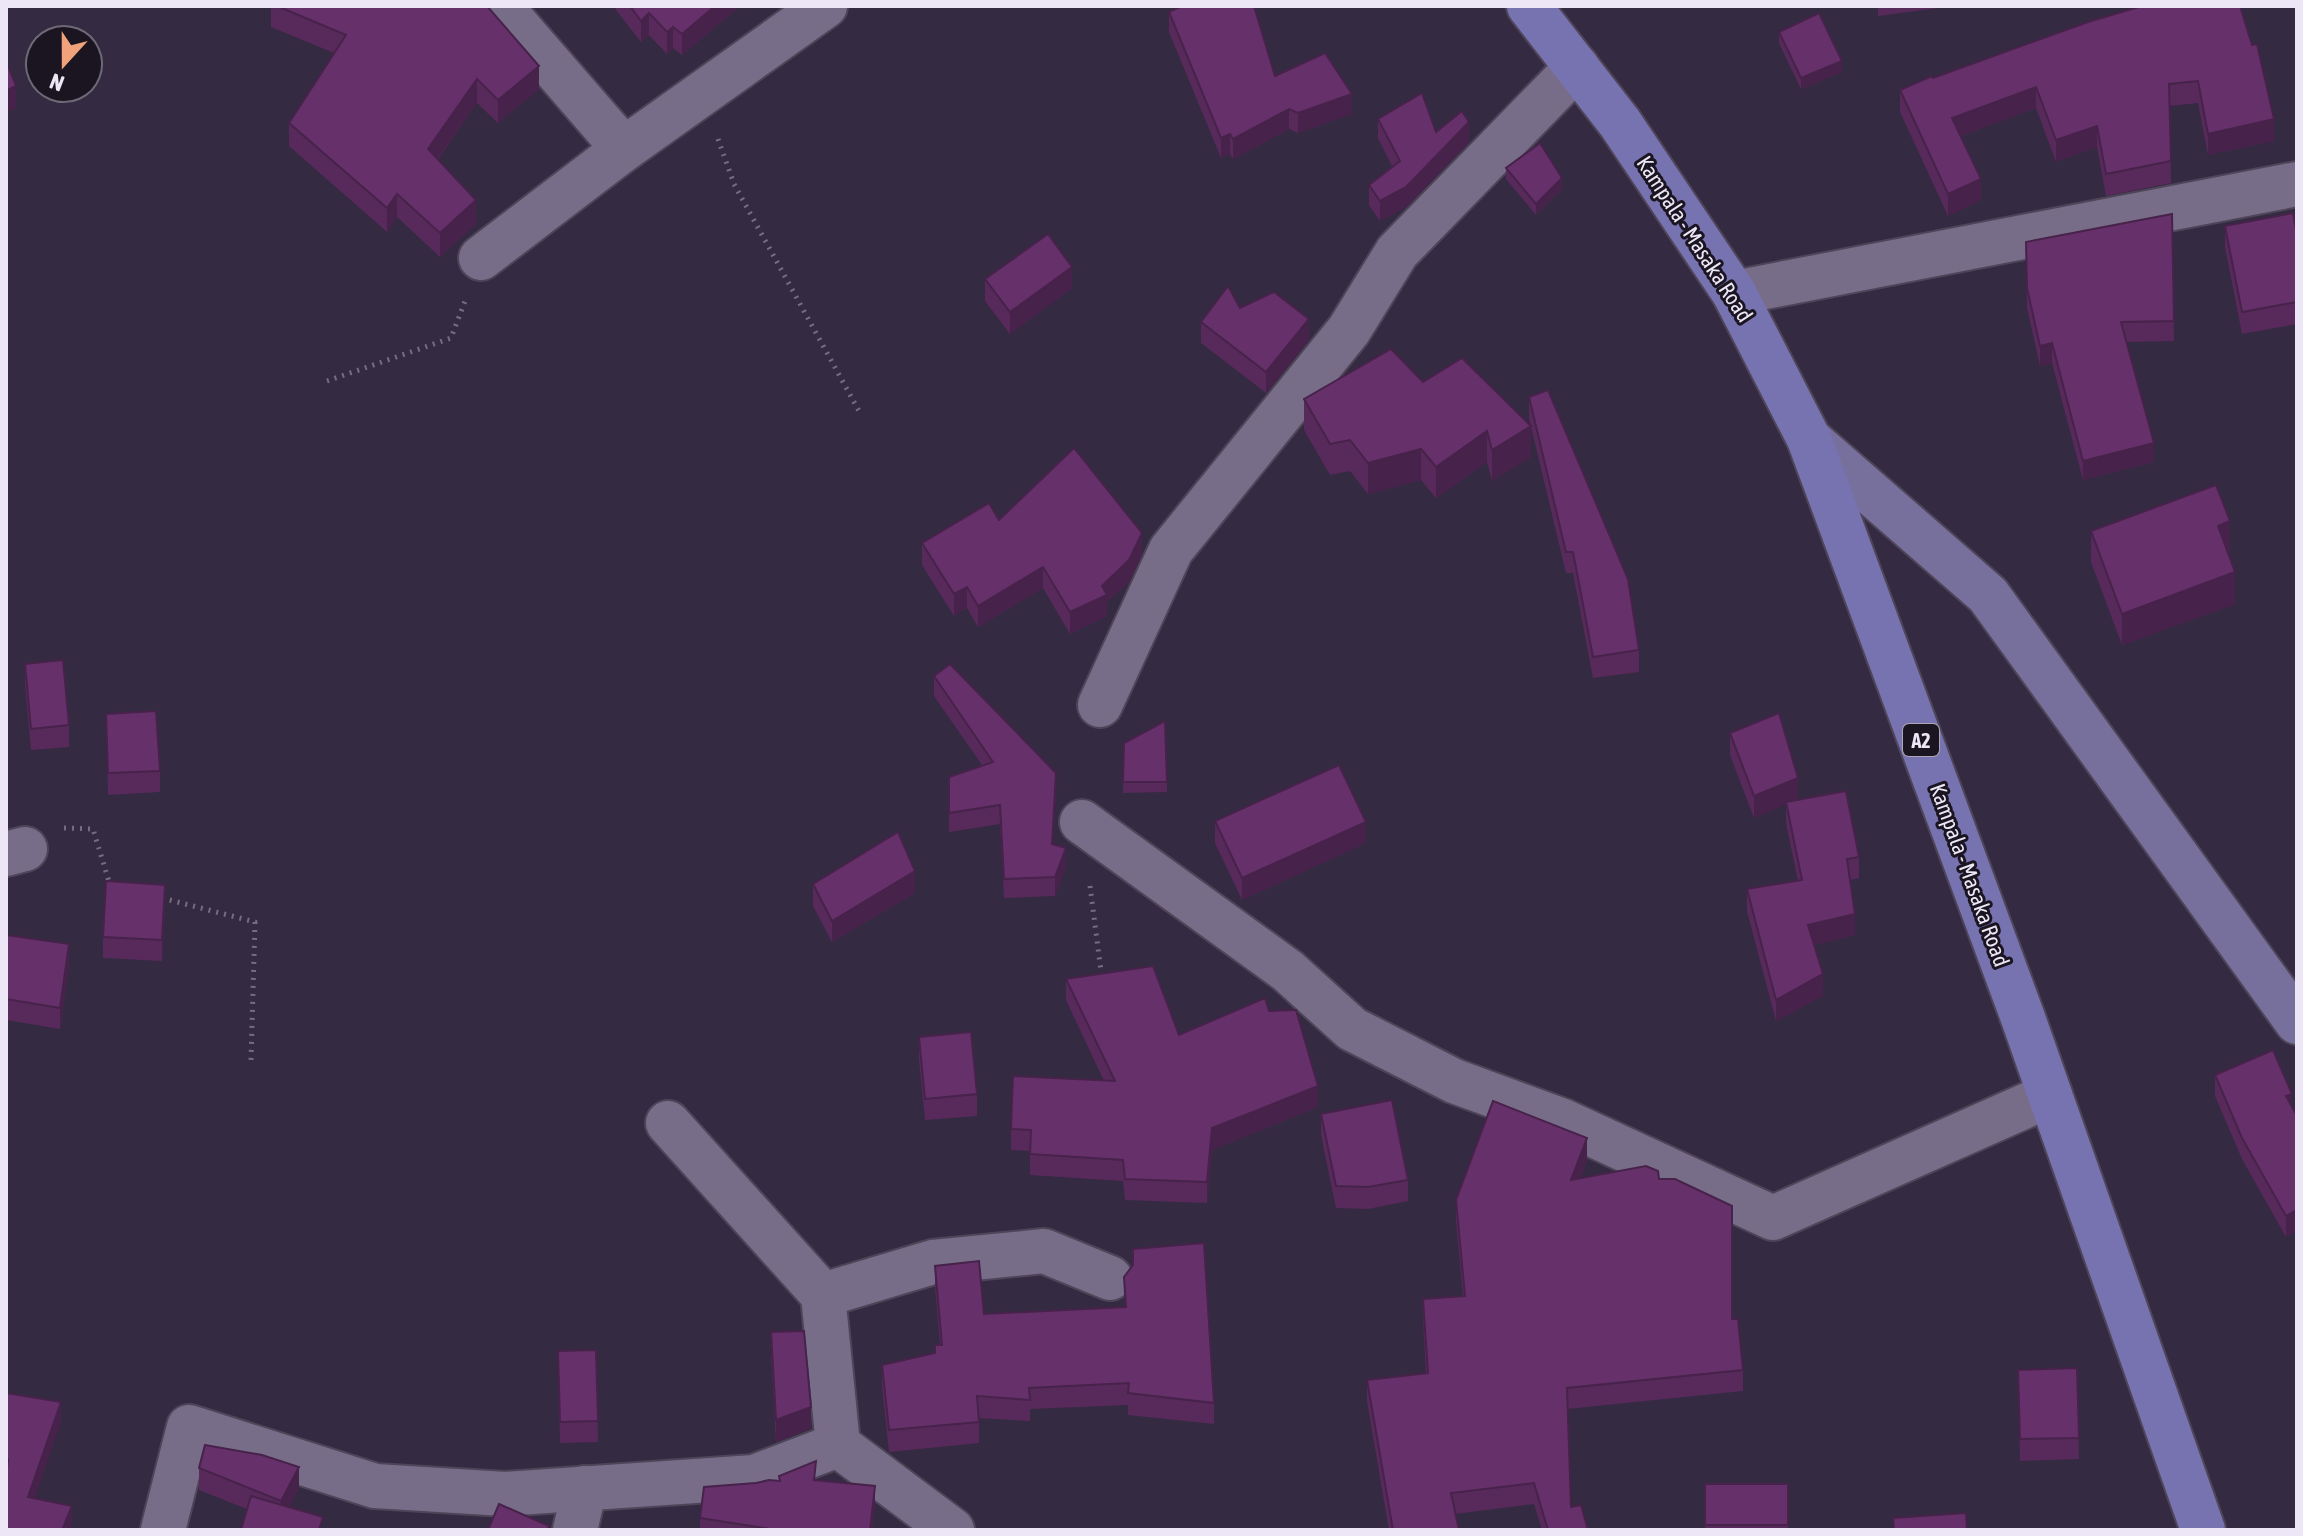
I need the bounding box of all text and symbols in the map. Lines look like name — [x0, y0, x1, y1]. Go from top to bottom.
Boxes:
north arrow — [24, 24, 104, 104]
text: N — [46, 68, 68, 97]
street label: Kampala - Masaka Road — [1632, 151, 1758, 327]
road number: A2 — [1903, 724, 1939, 756]
street label: Kampala - Masaka Road — [1925, 780, 2015, 970]

